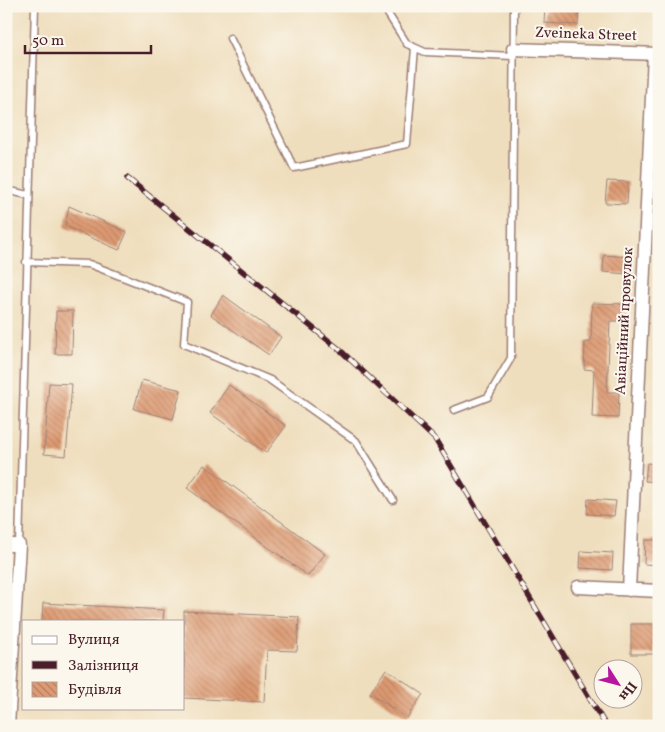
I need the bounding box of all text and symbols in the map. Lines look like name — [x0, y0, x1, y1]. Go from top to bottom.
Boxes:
scale bar — [25, 22, 151, 54]
street label: Zveineka Street — [535, 23, 637, 47]
text: 50 m — [32, 31, 64, 52]
street label: Авіаційний провулок — [611, 247, 639, 395]
legend — [22, 620, 185, 710]
text: Вулиця — [68, 630, 120, 651]
text: Залізниця — [68, 656, 139, 677]
north arrow — [592, 660, 642, 710]
text: Пн — [614, 677, 641, 704]
text: Будівля — [68, 680, 122, 701]

